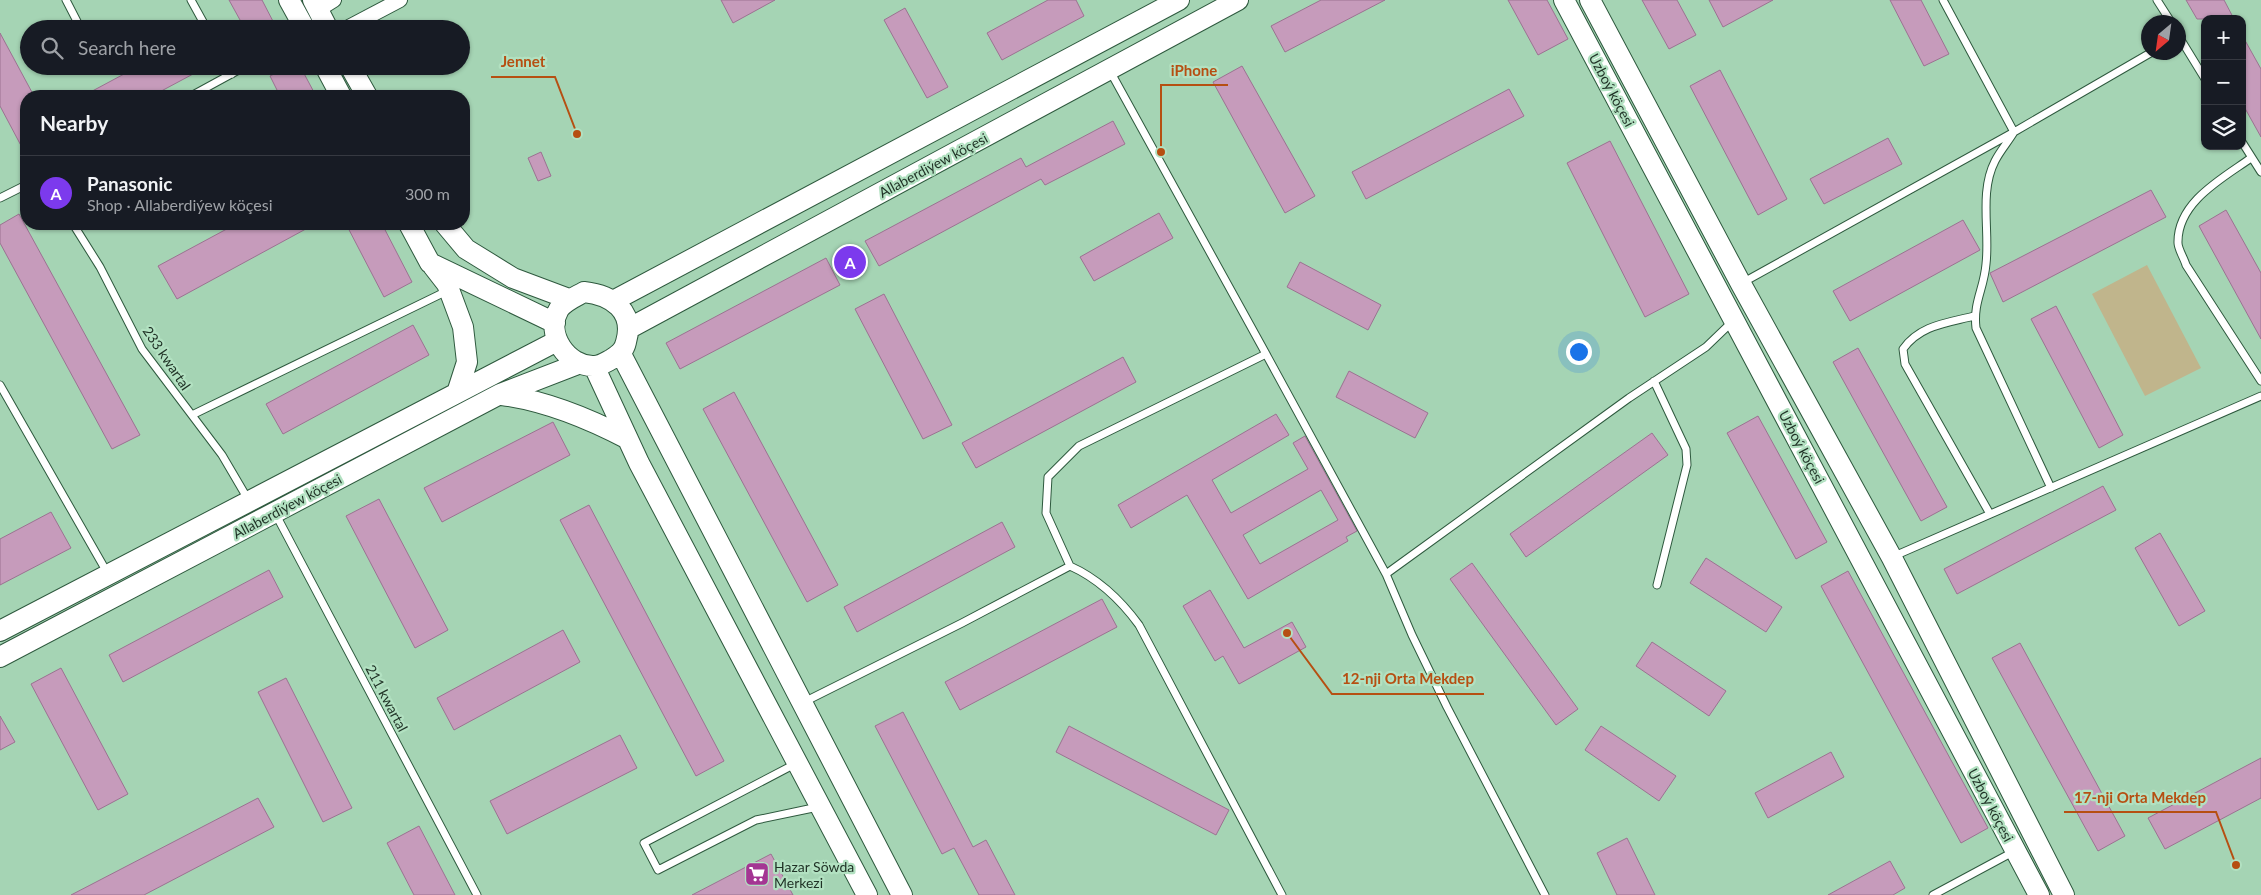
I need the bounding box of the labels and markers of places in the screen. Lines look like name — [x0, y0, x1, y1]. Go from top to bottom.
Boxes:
callout: Jennet — [491, 47, 555, 77]
callout: iPhone — [1161, 55, 1228, 85]
pin: A — [834, 243, 866, 281]
callout: 12-nji Orta Mekdep — [1332, 664, 1484, 694]
callout: 17-nji Orta Mekdep — [2064, 782, 2216, 812]
place label: Hazar Söwda Merkezi — [774, 858, 854, 891]
supermarket icon: Hazar Söwda Merkezi — [744, 861, 770, 887]

